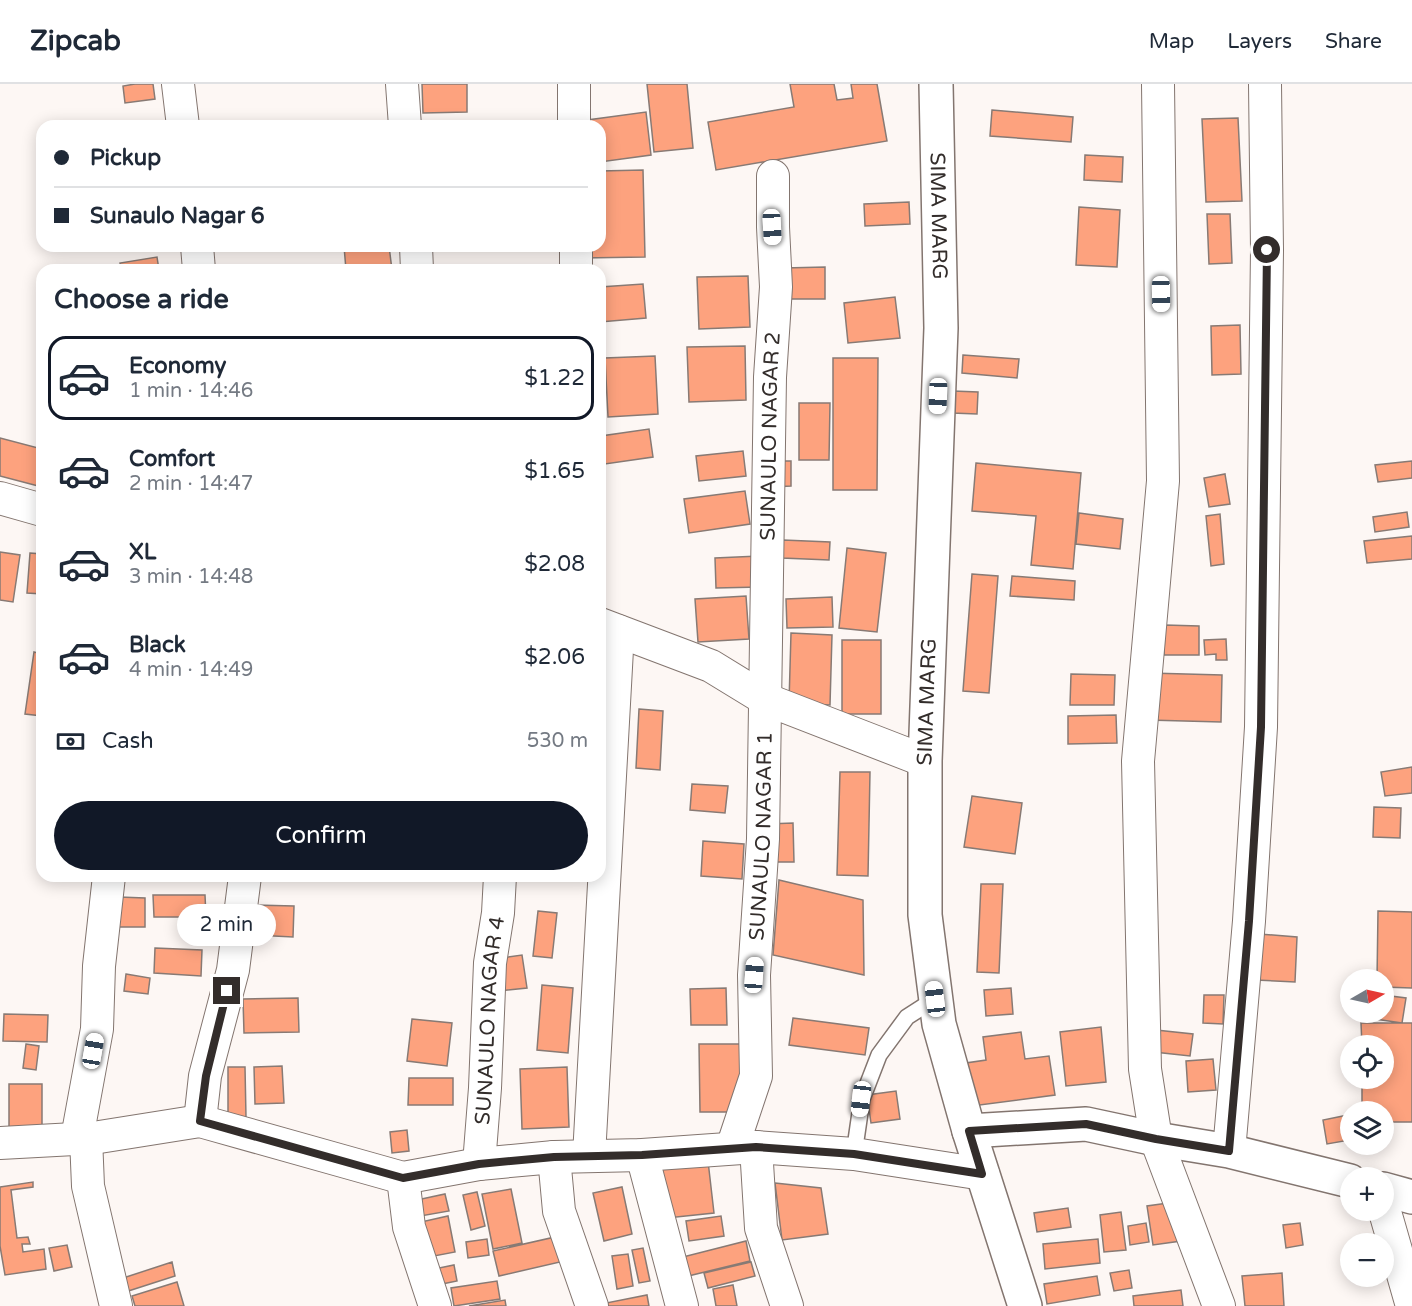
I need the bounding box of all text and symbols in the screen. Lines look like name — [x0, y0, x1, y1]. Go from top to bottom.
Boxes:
text: Zipcab — [30, 24, 121, 58]
text: Map — [1149, 29, 1194, 54]
text: Layers — [1227, 29, 1292, 54]
text: Share — [1325, 29, 1382, 54]
text: Pickup — [90, 145, 161, 171]
street label: SIMA MARG — [925, 152, 953, 280]
text: Sunaulo Nagar 6 — [90, 203, 265, 229]
car — [762, 209, 782, 245]
route start — [1253, 236, 1280, 263]
car — [1152, 276, 1170, 312]
text: Choose a ride — [54, 283, 229, 316]
street label: SUNAULO NAGAR 2 — [755, 331, 785, 541]
icon: car — [57, 351, 111, 405]
text: Economy — [129, 353, 226, 379]
text: $1.22 — [524, 365, 585, 391]
car — [928, 378, 948, 414]
text: 1 min · 14:46 — [129, 379, 253, 403]
icon: car — [57, 444, 111, 498]
text: Comfort — [129, 446, 215, 472]
text: $1.65 — [524, 458, 585, 484]
text: 2 min · 14:47 — [129, 472, 253, 496]
icon: car — [57, 537, 111, 591]
text: XL — [129, 539, 156, 565]
text: $2.08 — [524, 551, 585, 577]
text: 3 min · 14:48 — [129, 565, 253, 589]
icon: car — [57, 630, 111, 684]
text: Black — [129, 632, 186, 658]
street label: SIMA MARG — [912, 638, 942, 766]
text: $2.06 — [524, 644, 585, 670]
text: 4 min · 14:49 — [129, 658, 253, 682]
icon: cash — [54, 725, 87, 758]
text: Cash — [102, 728, 154, 754]
text: 530 m — [527, 729, 588, 753]
street label: SUNAULO NAGAR 1 — [744, 732, 777, 941]
button: Confirm — [54, 801, 588, 870]
callout: 2 min — [178, 904, 276, 946]
text: 2 min — [200, 913, 253, 937]
street label: SUNAULO NAGAR 4 — [470, 914, 510, 1126]
car — [744, 956, 764, 994]
north arrow — [1340, 969, 1394, 1023]
map controls — [1340, 969, 1394, 1287]
route end — [213, 977, 240, 1004]
car — [924, 980, 946, 1018]
car — [81, 1032, 105, 1070]
button: locate — [1340, 1035, 1394, 1089]
car — [850, 1080, 872, 1118]
button: layers — [1340, 1101, 1394, 1155]
button: + — [1340, 1167, 1394, 1221]
button: − — [1340, 1233, 1394, 1287]

